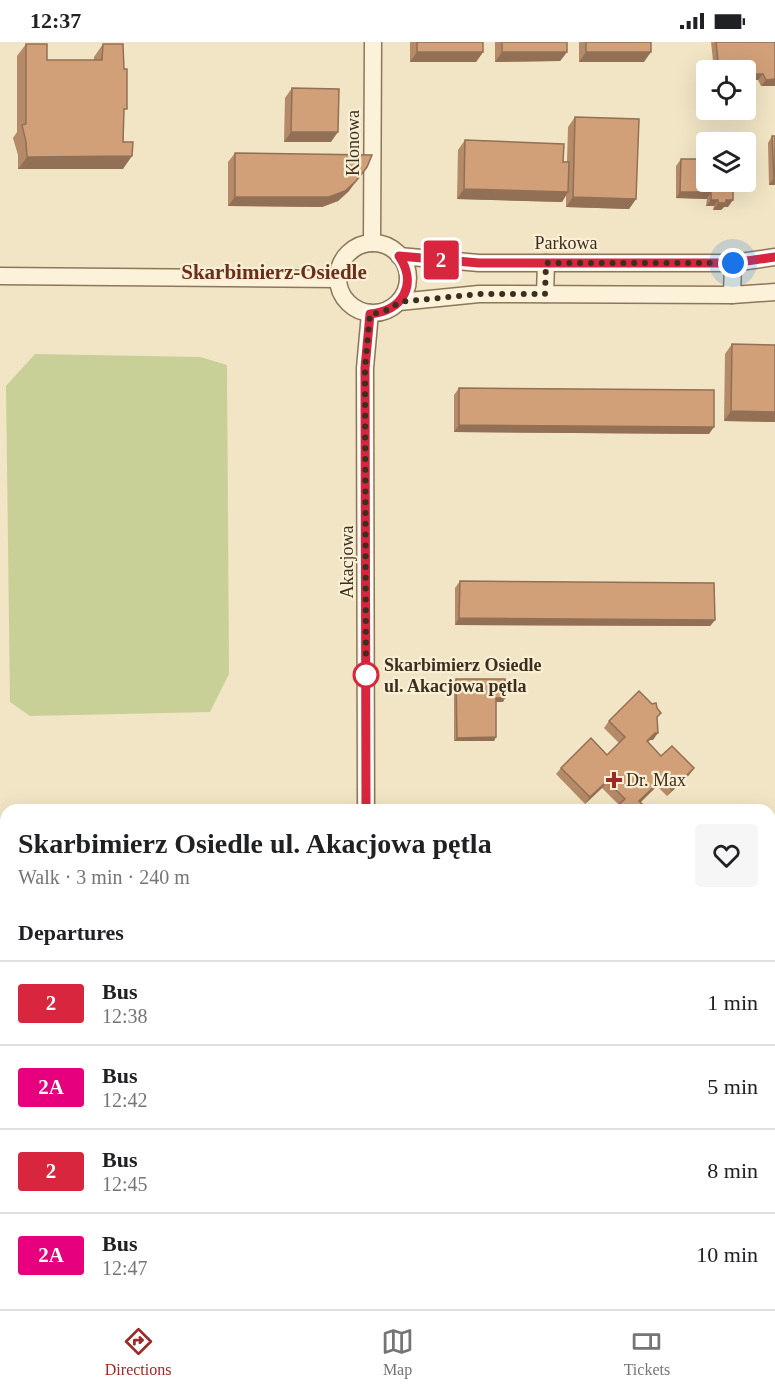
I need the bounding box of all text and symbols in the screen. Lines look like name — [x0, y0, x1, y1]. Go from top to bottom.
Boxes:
text: 12:37 — [30, 8, 81, 33]
map controls — [696, 60, 756, 192]
button: locate — [696, 60, 756, 120]
street label: Klonowa — [343, 110, 363, 176]
button: layers — [696, 132, 756, 192]
street label: Parkowa — [535, 233, 598, 253]
line badge: 2 — [422, 240, 460, 280]
text: 2 — [436, 248, 446, 272]
your location — [718, 248, 748, 278]
district label: Skarbimierz-Osiedle — [181, 260, 367, 284]
street label: Akacjowa — [337, 526, 357, 598]
place label: Skarbimierz Osiedle ul. Akacjowa pętla — [384, 655, 541, 696]
marker: Skarbimierz Osiedle ul. Akacjowa pętla — [353, 662, 379, 688]
place label: Dr. Max — [626, 770, 686, 790]
marker: Dr. Max — [607, 773, 621, 787]
button: heart — [695, 824, 758, 887]
text: Skarbimierz Osiedle ul. Akacjowa pętla — [18, 828, 492, 859]
text: Walk · 3 min · 240 m — [18, 866, 190, 888]
text: Departures — [18, 920, 124, 945]
text: Bus — [102, 979, 137, 1004]
text: 1 min — [707, 990, 758, 1015]
text: 2 — [46, 991, 56, 1015]
text: 12:38 — [102, 1005, 148, 1027]
text: Bus — [102, 1063, 137, 1088]
text: 5 min — [707, 1074, 758, 1099]
text: 2A — [38, 1075, 64, 1099]
text: 12:42 — [102, 1089, 148, 1111]
text: Bus — [102, 1147, 137, 1172]
text: 8 min — [707, 1158, 758, 1183]
text: 2 — [46, 1159, 56, 1183]
text: 12:45 — [102, 1173, 148, 1195]
text: Bus — [102, 1231, 137, 1256]
text: 10 min — [696, 1242, 758, 1267]
text: 2A — [38, 1243, 64, 1267]
text: 12:47 — [102, 1257, 148, 1279]
tab: Directions — [105, 1325, 171, 1379]
tab: Map — [381, 1325, 414, 1379]
tab: Tickets — [624, 1325, 670, 1379]

